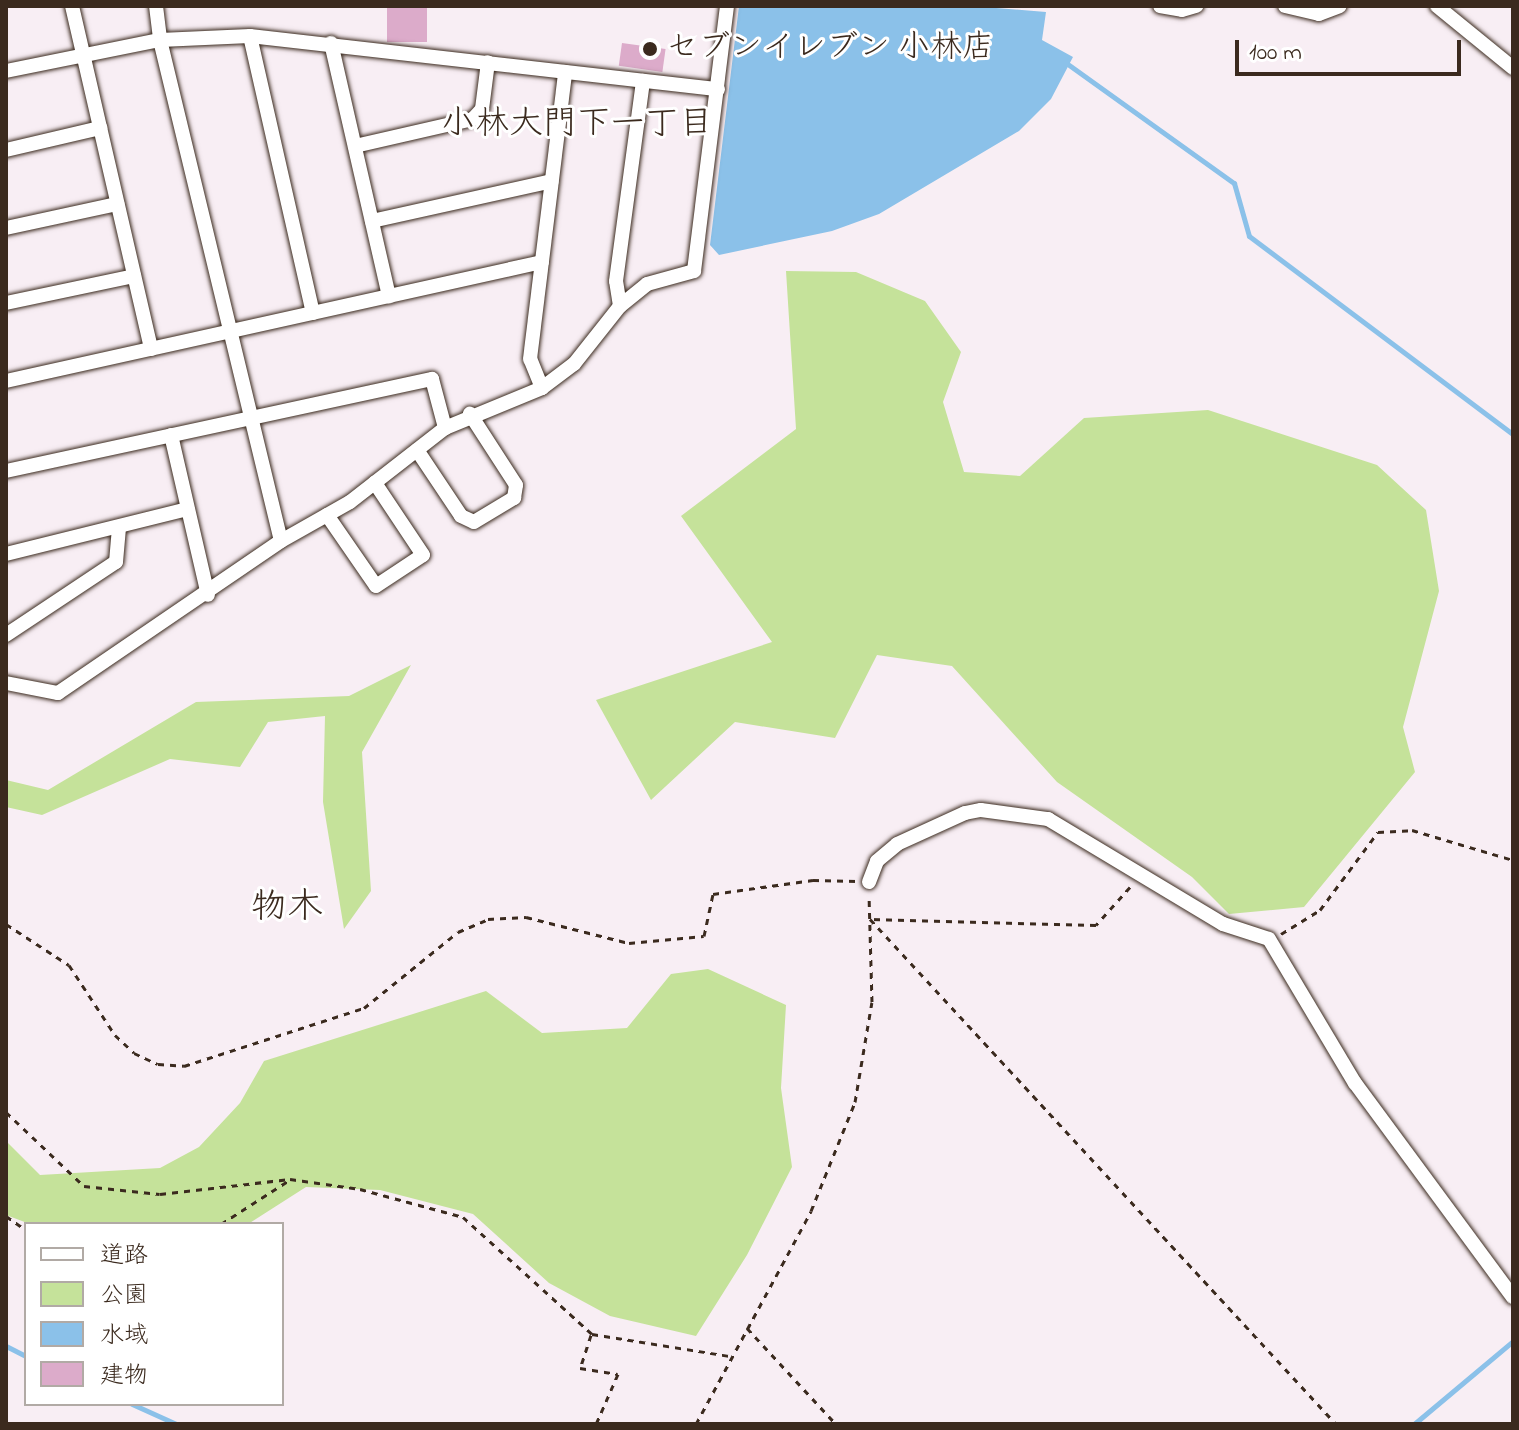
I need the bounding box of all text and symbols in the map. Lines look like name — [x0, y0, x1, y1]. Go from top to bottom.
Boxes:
scale bar — [1239, 24, 1465, 74]
place label: セブンイレブン 小林店 — [666, 30, 994, 68]
text: 100 m — [1249, 36, 1302, 71]
marker: セブンイレブン 小林店 — [641, 40, 659, 58]
district label: 小林大門下一丁目 — [441, 106, 713, 146]
district label: 物木 — [251, 887, 323, 931]
legend — [24, 1222, 284, 1406]
text: 道路 — [100, 1239, 148, 1274]
text: 公園 — [100, 1279, 148, 1314]
text: 水域 — [100, 1319, 148, 1354]
text: 建物 — [100, 1359, 148, 1394]

